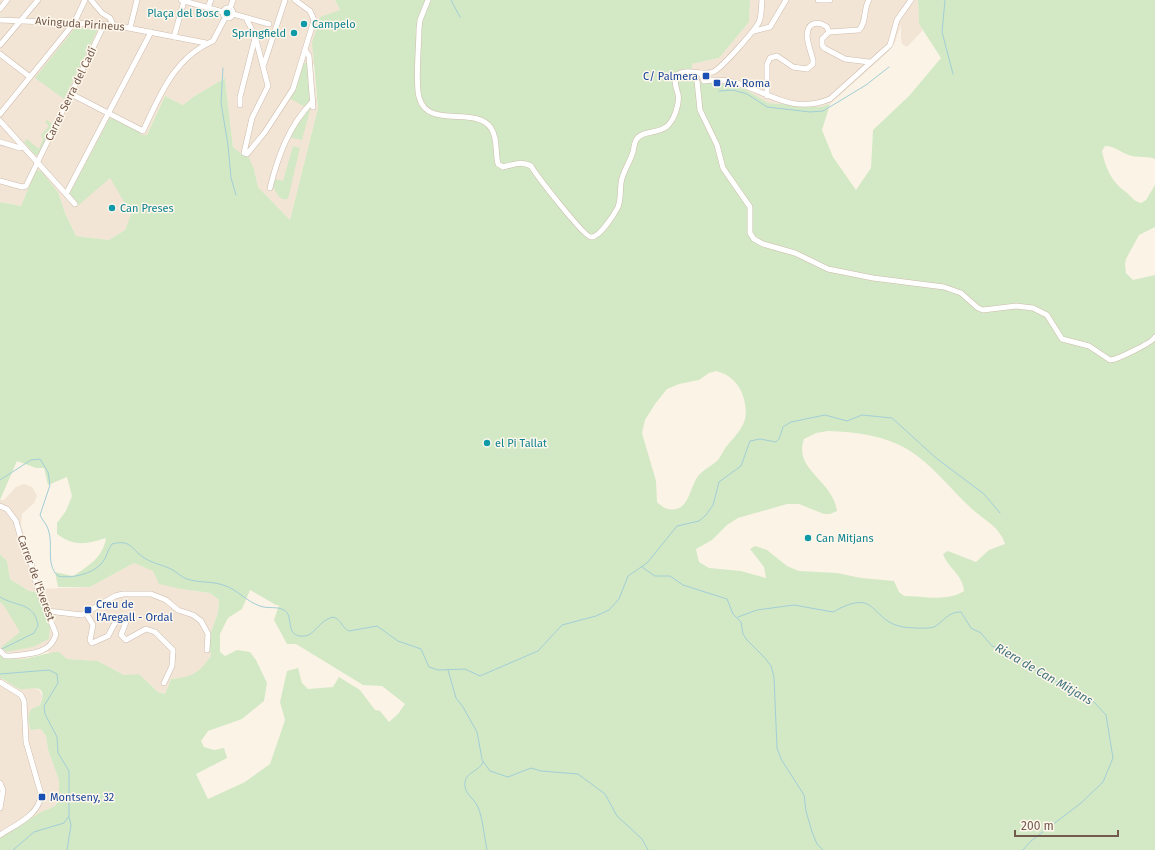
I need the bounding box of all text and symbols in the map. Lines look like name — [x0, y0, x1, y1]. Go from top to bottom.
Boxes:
place label: Plaça del Bosc — [147, 7, 219, 20]
marker: Plaça del Bosc — [222, 8, 232, 18]
street label: Avinguda Pirineus — [35, 14, 125, 34]
place label: Campelo — [312, 18, 356, 31]
marker: Campelo — [299, 19, 309, 29]
place label: Springfield — [232, 27, 286, 40]
marker: Springfield — [289, 28, 299, 38]
street label: Carrer Serra del Cadí — [43, 45, 99, 143]
place label: C/ Palmera — [643, 70, 698, 83]
marker: C/ Palmera — [701, 71, 711, 81]
place label: Av. Roma — [725, 77, 770, 90]
marker: Av. Roma — [712, 78, 722, 88]
place label: Can Preses — [120, 202, 174, 215]
marker: Can Preses — [107, 203, 117, 213]
place label: el Pi Tallat — [495, 437, 547, 450]
marker: el Pi Tallat — [482, 438, 492, 448]
place label: Can Mitjans — [816, 532, 874, 545]
street label: Carrer de l'Everest — [14, 533, 58, 623]
marker: Can Mitjans — [803, 533, 813, 543]
place label: Creu de l'Aregall - Ordal — [96, 598, 173, 624]
marker: Creu de l'Aregall - Ordal — [83, 605, 93, 615]
water label: Riera de Can Mitjans — [993, 640, 1096, 708]
place label: Montseny, 32 — [50, 791, 114, 804]
marker: Montseny, 32 — [37, 792, 47, 802]
scale bar — [1015, 812, 1118, 838]
text: 200 m — [1021, 819, 1054, 833]

